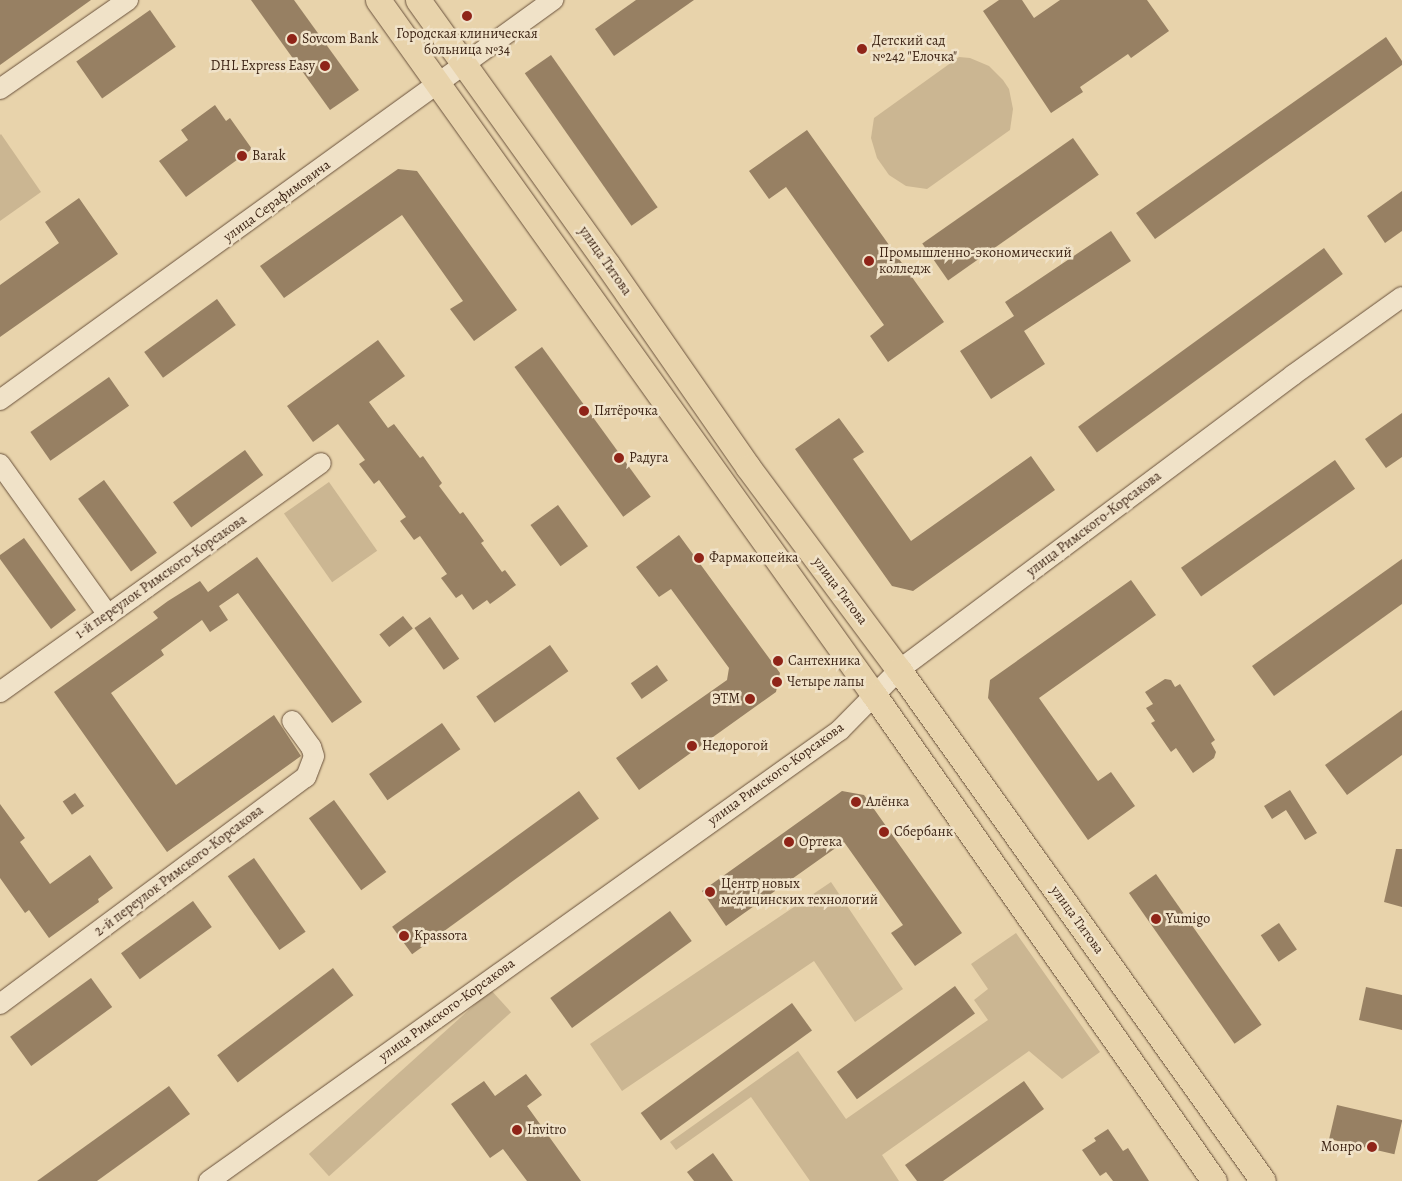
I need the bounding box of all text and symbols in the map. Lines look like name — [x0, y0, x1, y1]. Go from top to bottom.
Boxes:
marker: Городская клиническая больница №34 — [460, 9, 474, 23]
place label: Городская клиническая больница №34 — [396, 26, 538, 58]
place label: Sovcom Bank — [302, 31, 379, 47]
marker: Sovcom Bank — [286, 33, 298, 45]
place label: Детский сад №242 "Елочка" — [872, 33, 957, 65]
marker: Детский сад №242 "Елочка" — [856, 43, 868, 55]
place label: DHL Express Easy — [211, 58, 315, 74]
marker: DHL Express Easy — [319, 60, 331, 72]
place label: Barak — [252, 148, 286, 164]
marker: Barak — [236, 150, 248, 162]
street label: улица Серафимовича — [220, 156, 334, 246]
street label: улица Титова — [575, 223, 635, 299]
place label: Промышленно-экономический колледж — [879, 245, 1072, 278]
marker: Промышленно-экономический колледж — [863, 255, 875, 267]
place label: Пятёрочка — [594, 403, 658, 419]
marker: Пятёрочка — [578, 405, 590, 417]
place label: Радуга — [629, 450, 668, 466]
marker: Радуга — [613, 452, 625, 464]
street label: улица Римского-Корсакова — [1023, 468, 1165, 580]
street label: 1-й переулок Римского-Корсакова — [72, 511, 250, 643]
place label: Фармакопейка — [709, 550, 799, 566]
marker: Фармакопейка — [693, 552, 705, 564]
street label: улица Титова — [809, 554, 871, 628]
place label: Сантехника — [788, 653, 860, 669]
marker: Сантехника — [772, 655, 784, 667]
place label: Четыре лапы — [787, 674, 864, 690]
marker: Четыре лапы — [771, 676, 783, 688]
place label: ЭТМ — [712, 691, 740, 707]
marker: ЭТМ — [744, 693, 756, 705]
street label: улица Римского-Корсакова — [705, 719, 847, 829]
place label: Недорогой — [702, 738, 768, 754]
marker: Недорогой — [686, 740, 698, 752]
place label: Алёнка — [866, 794, 909, 810]
marker: Алёнка — [850, 796, 862, 808]
street label: 2-й переулок Римского-Корсакова — [91, 802, 267, 940]
place label: Сбербанк — [894, 824, 953, 840]
marker: Сбербанк — [878, 826, 890, 838]
place label: Ортека — [799, 834, 842, 850]
marker: Ортека — [783, 836, 795, 848]
place label: Центр новых медицинских технологий — [721, 876, 878, 909]
street label: улица Титова — [1047, 883, 1107, 957]
marker: Центр новых медицинских технологий — [703, 885, 717, 899]
place label: Yumigo — [1166, 911, 1210, 927]
marker: Yumigo — [1150, 913, 1162, 925]
place label: Краssота — [414, 928, 467, 944]
marker: Краssота — [398, 930, 410, 942]
street label: улица Римского-Корсакова — [376, 955, 518, 1065]
place label: Invitro — [527, 1122, 566, 1138]
marker: Invitro — [511, 1124, 523, 1136]
place label: Монро — [1321, 1139, 1362, 1155]
marker: Монро — [1366, 1141, 1378, 1153]

